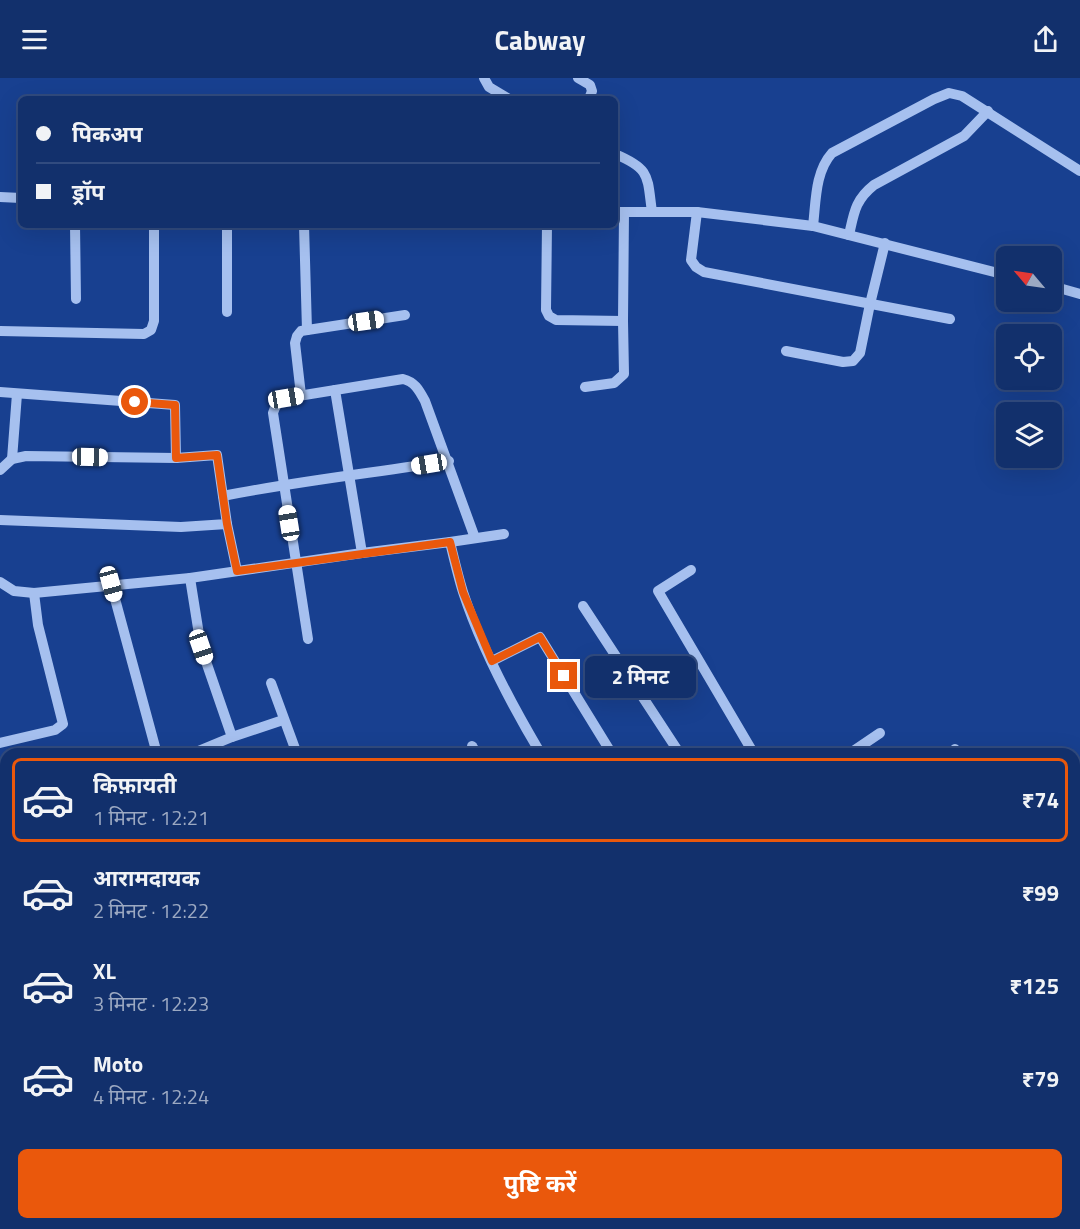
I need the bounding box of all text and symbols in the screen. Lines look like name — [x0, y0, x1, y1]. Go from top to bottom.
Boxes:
text: Cabway — [494, 19, 586, 60]
icon: menu — [18, 23, 51, 56]
icon: share — [1029, 23, 1062, 56]
text: पिकअप — [72, 117, 143, 151]
text: ड्रॉप — [72, 175, 105, 209]
north arrow — [996, 246, 1062, 312]
map controls — [996, 246, 1062, 468]
car — [347, 310, 385, 332]
button: locate — [996, 324, 1062, 390]
car — [267, 386, 305, 410]
route start — [121, 388, 148, 415]
button: layers — [996, 402, 1062, 468]
car — [72, 448, 108, 466]
car — [410, 452, 448, 476]
car — [277, 504, 301, 542]
car — [98, 564, 124, 604]
car — [187, 627, 215, 667]
callout: 2 मिनट — [585, 655, 696, 697]
text: 2 मिनट — [612, 661, 669, 692]
route end — [550, 662, 577, 689]
text: किफ़ायती — [93, 768, 177, 802]
icon: car — [21, 773, 75, 827]
text: ₹74 — [1022, 783, 1059, 817]
text: 1 मिनट · 12:21 — [93, 802, 209, 833]
text: आरामदायक — [93, 861, 200, 895]
icon: car — [21, 866, 75, 920]
text: ₹99 — [1022, 876, 1059, 910]
text: 2 मिनट · 12:22 — [93, 895, 209, 926]
text: XL — [93, 954, 116, 988]
icon: car — [21, 959, 75, 1013]
text: ₹125 — [1009, 969, 1059, 1003]
text: 3 मिनट · 12:23 — [93, 988, 209, 1019]
text: Moto — [93, 1047, 143, 1081]
icon: car — [21, 1052, 75, 1106]
text: ₹79 — [1022, 1062, 1059, 1096]
text: 4 मिनट · 12:24 — [93, 1081, 209, 1112]
button: पुष्टि करें — [18, 1149, 1062, 1218]

